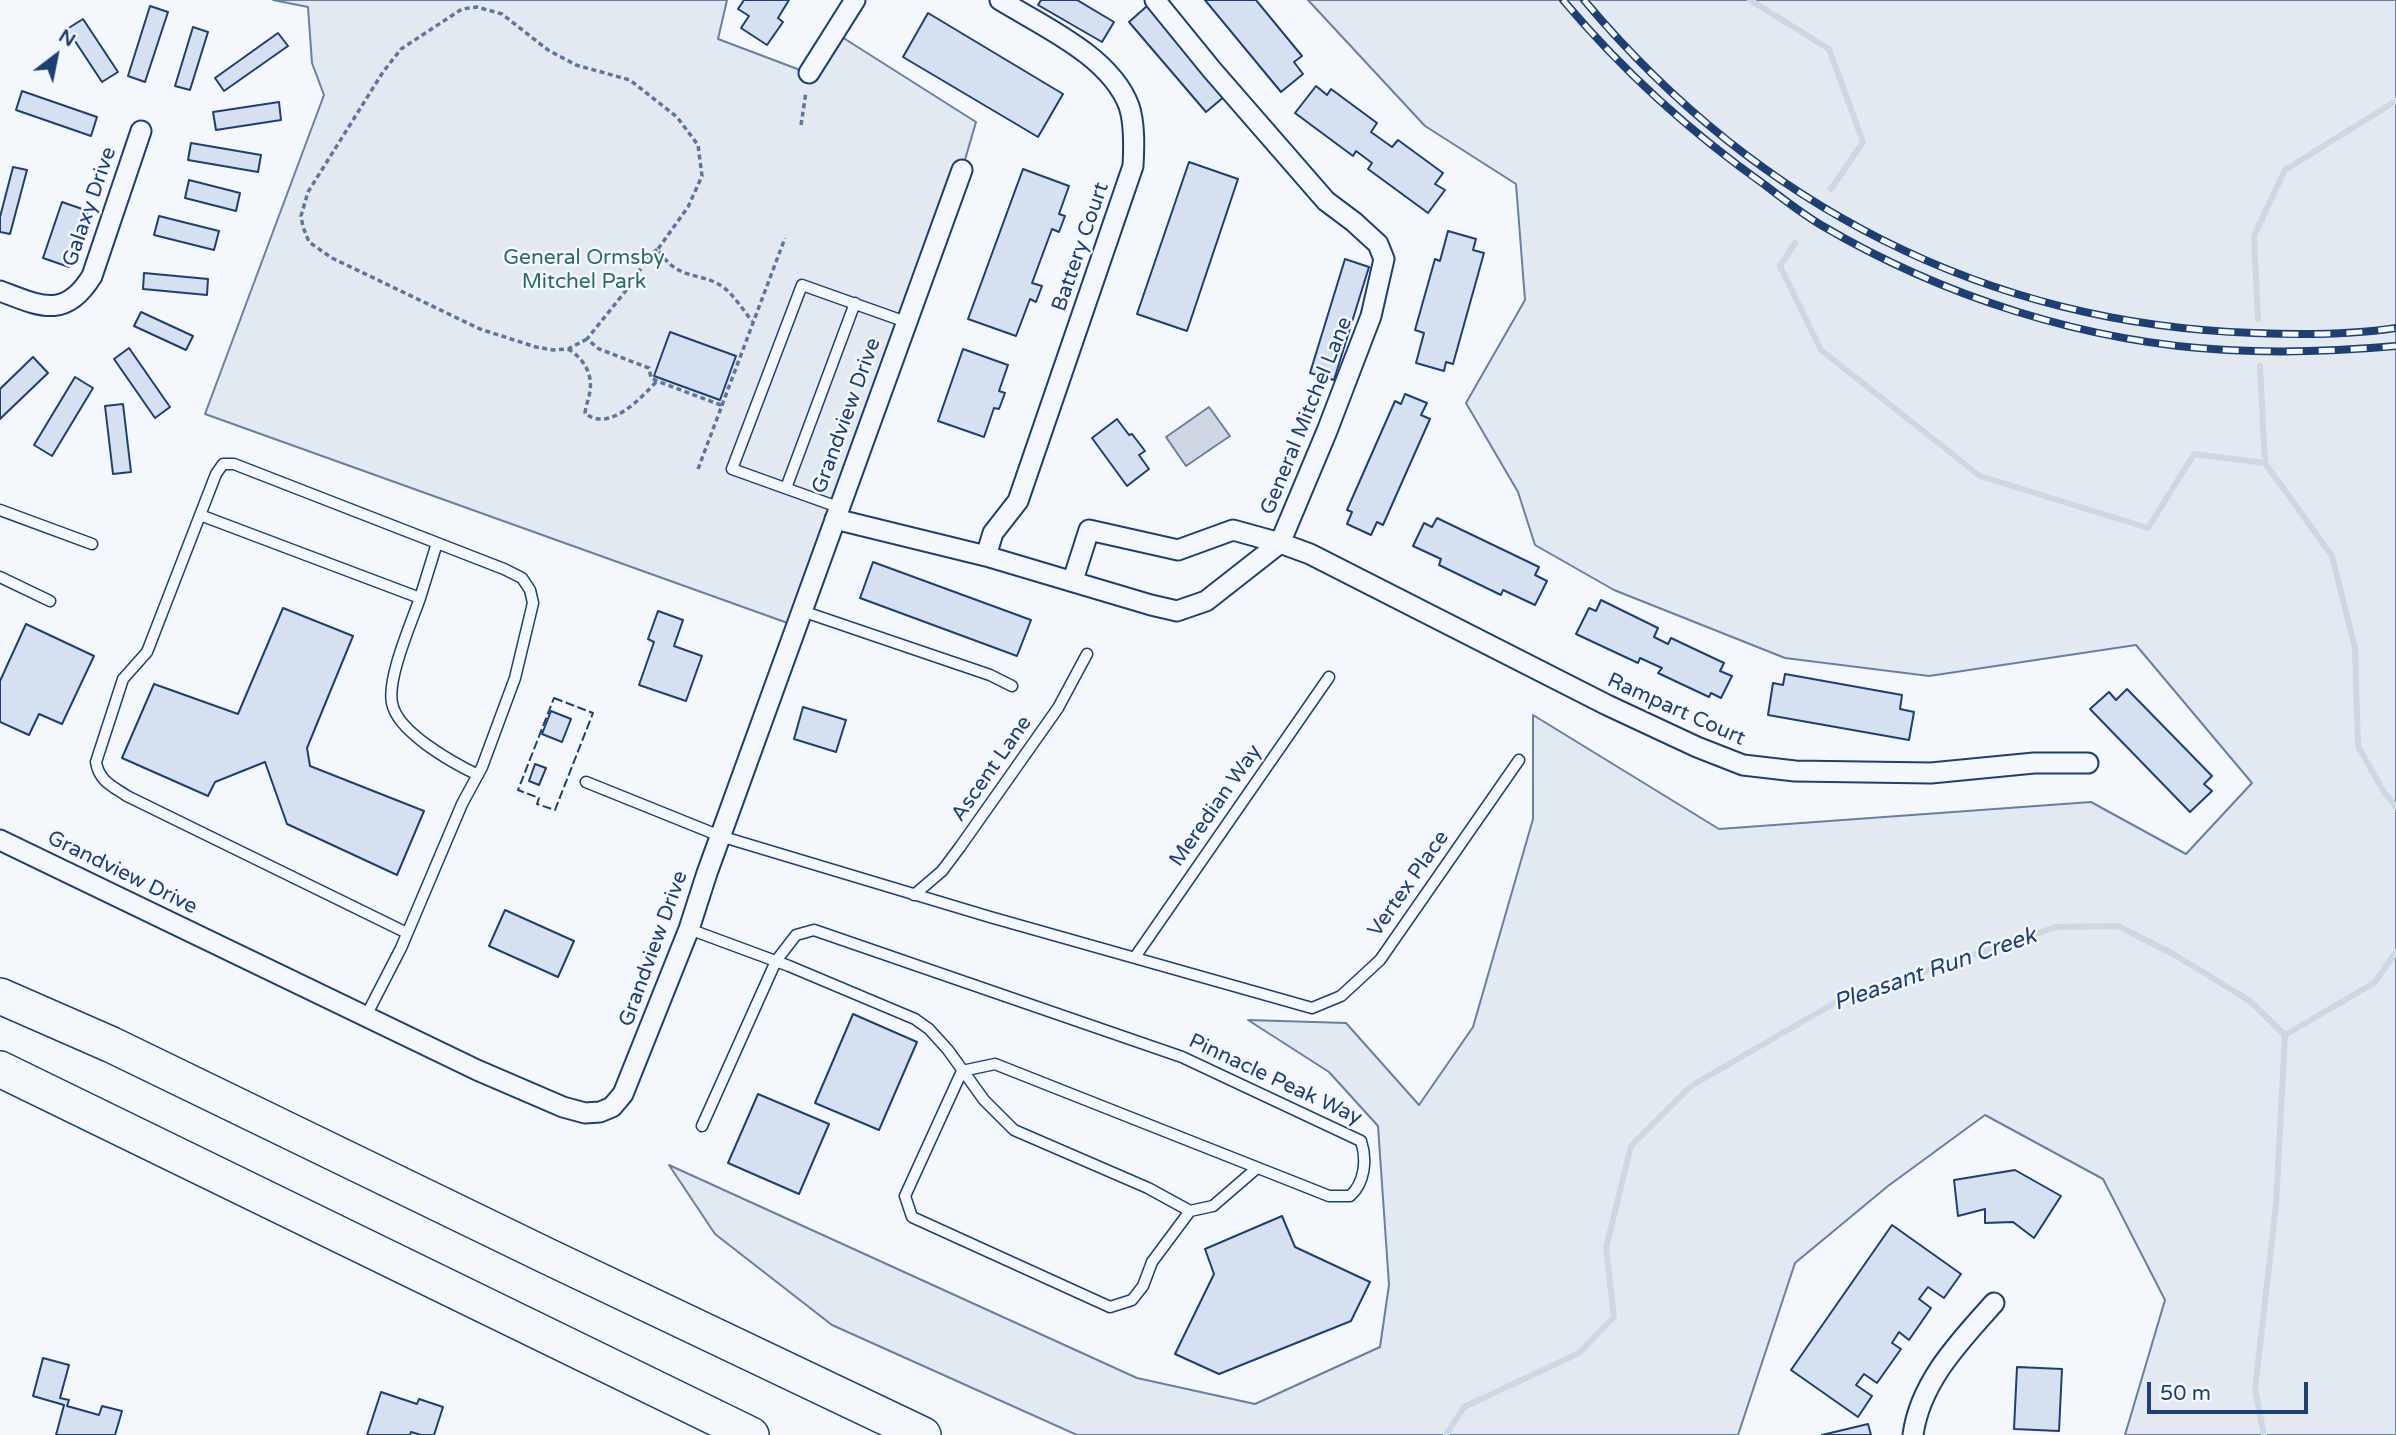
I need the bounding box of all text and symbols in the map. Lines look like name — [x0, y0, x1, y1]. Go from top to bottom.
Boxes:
north arrow — [21, 21, 91, 91]
text: N — [55, 25, 79, 52]
street label: Galaxy Drive — [58, 144, 122, 270]
street label: Battery Court — [1047, 179, 1115, 315]
park label: General Ormsby Mitchel Park — [503, 245, 665, 295]
street label: General Mitchel Lane — [1256, 313, 1358, 519]
street label: Grandview Drive — [807, 335, 887, 497]
street label: Rampart Court — [1603, 668, 1749, 752]
street label: Ascent Lane — [946, 711, 1038, 827]
street label: Meredian Way — [1165, 740, 1267, 872]
street label: Grandview Drive — [43, 826, 201, 920]
street label: Vertex Place — [1363, 826, 1455, 942]
street label: Grandview Drive — [614, 868, 694, 1030]
water label: Pleasant Run Creek — [1830, 922, 2040, 1018]
street label: Pinnacle Peak Way — [1184, 1029, 1366, 1131]
scale bar — [2151, 1368, 2312, 1412]
text: 50 m — [2160, 1381, 2211, 1406]

